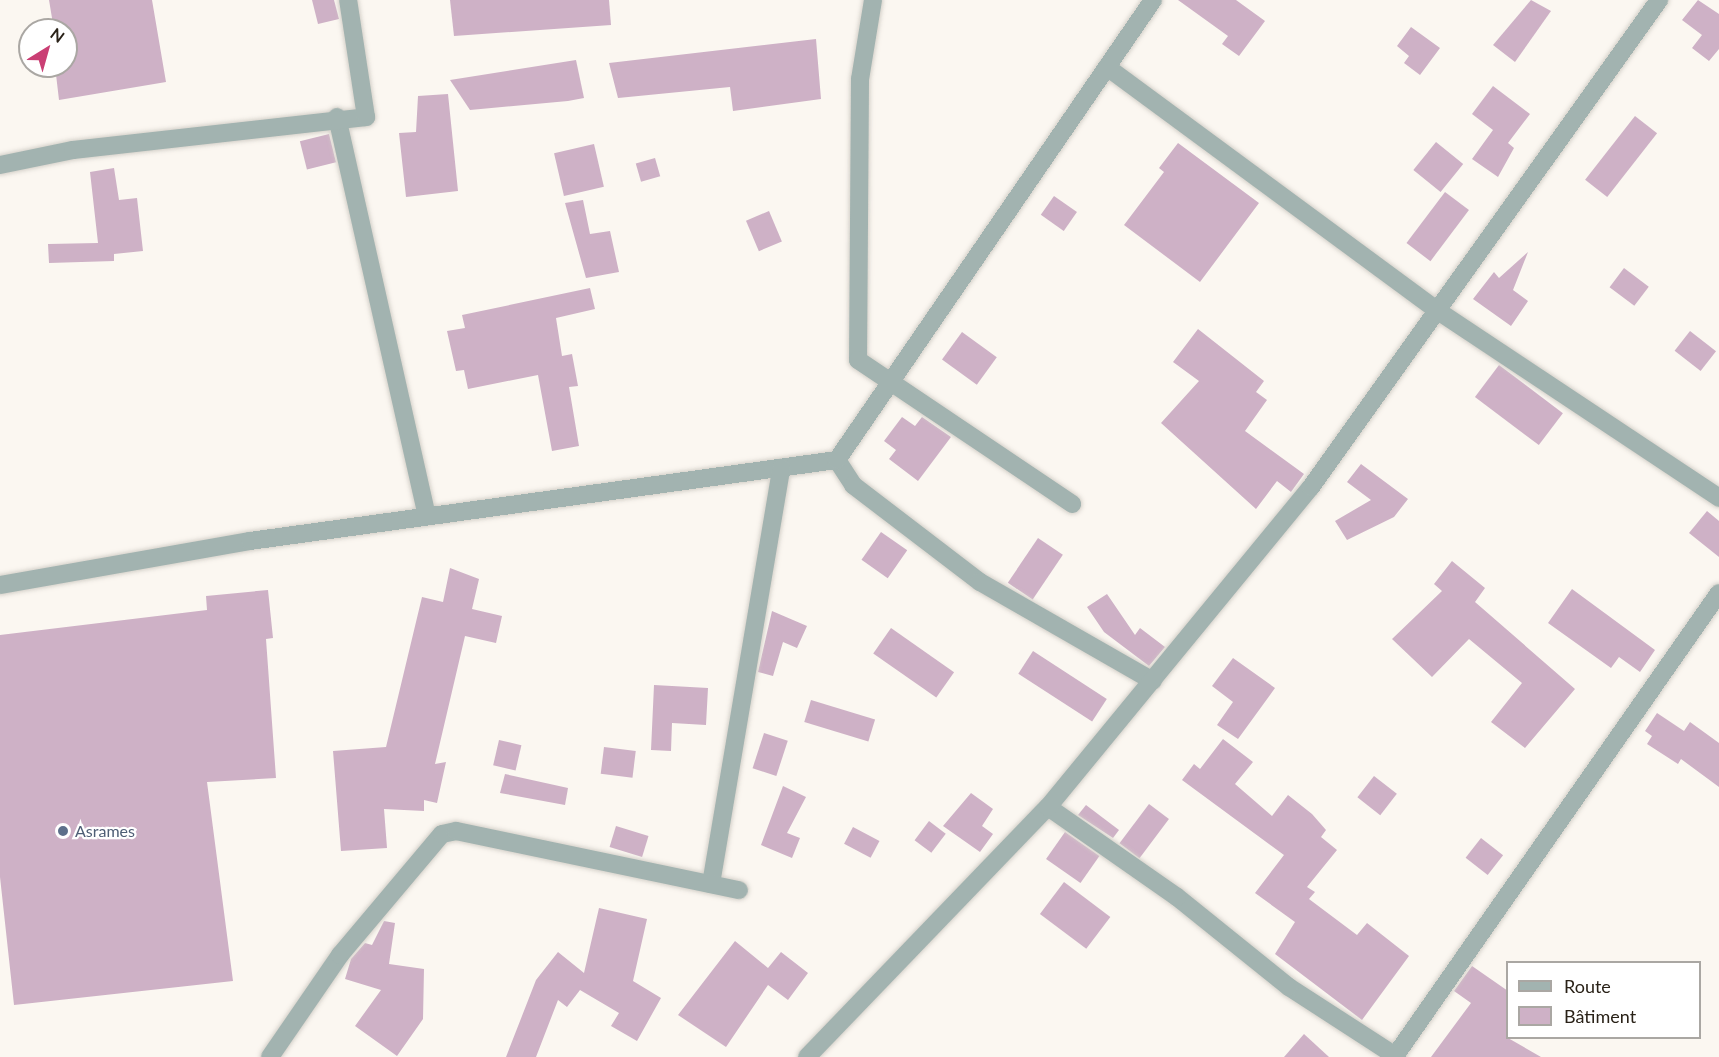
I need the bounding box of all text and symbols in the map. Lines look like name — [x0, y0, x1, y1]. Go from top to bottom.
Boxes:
north arrow — [18, 18, 78, 78]
text: N — [47, 24, 69, 46]
place label: Asrames — [75, 821, 135, 841]
marker: Asrames — [56, 824, 70, 838]
legend — [1506, 961, 1701, 1039]
text: Route — [1564, 975, 1611, 997]
text: Bâtiment — [1564, 1005, 1636, 1027]

